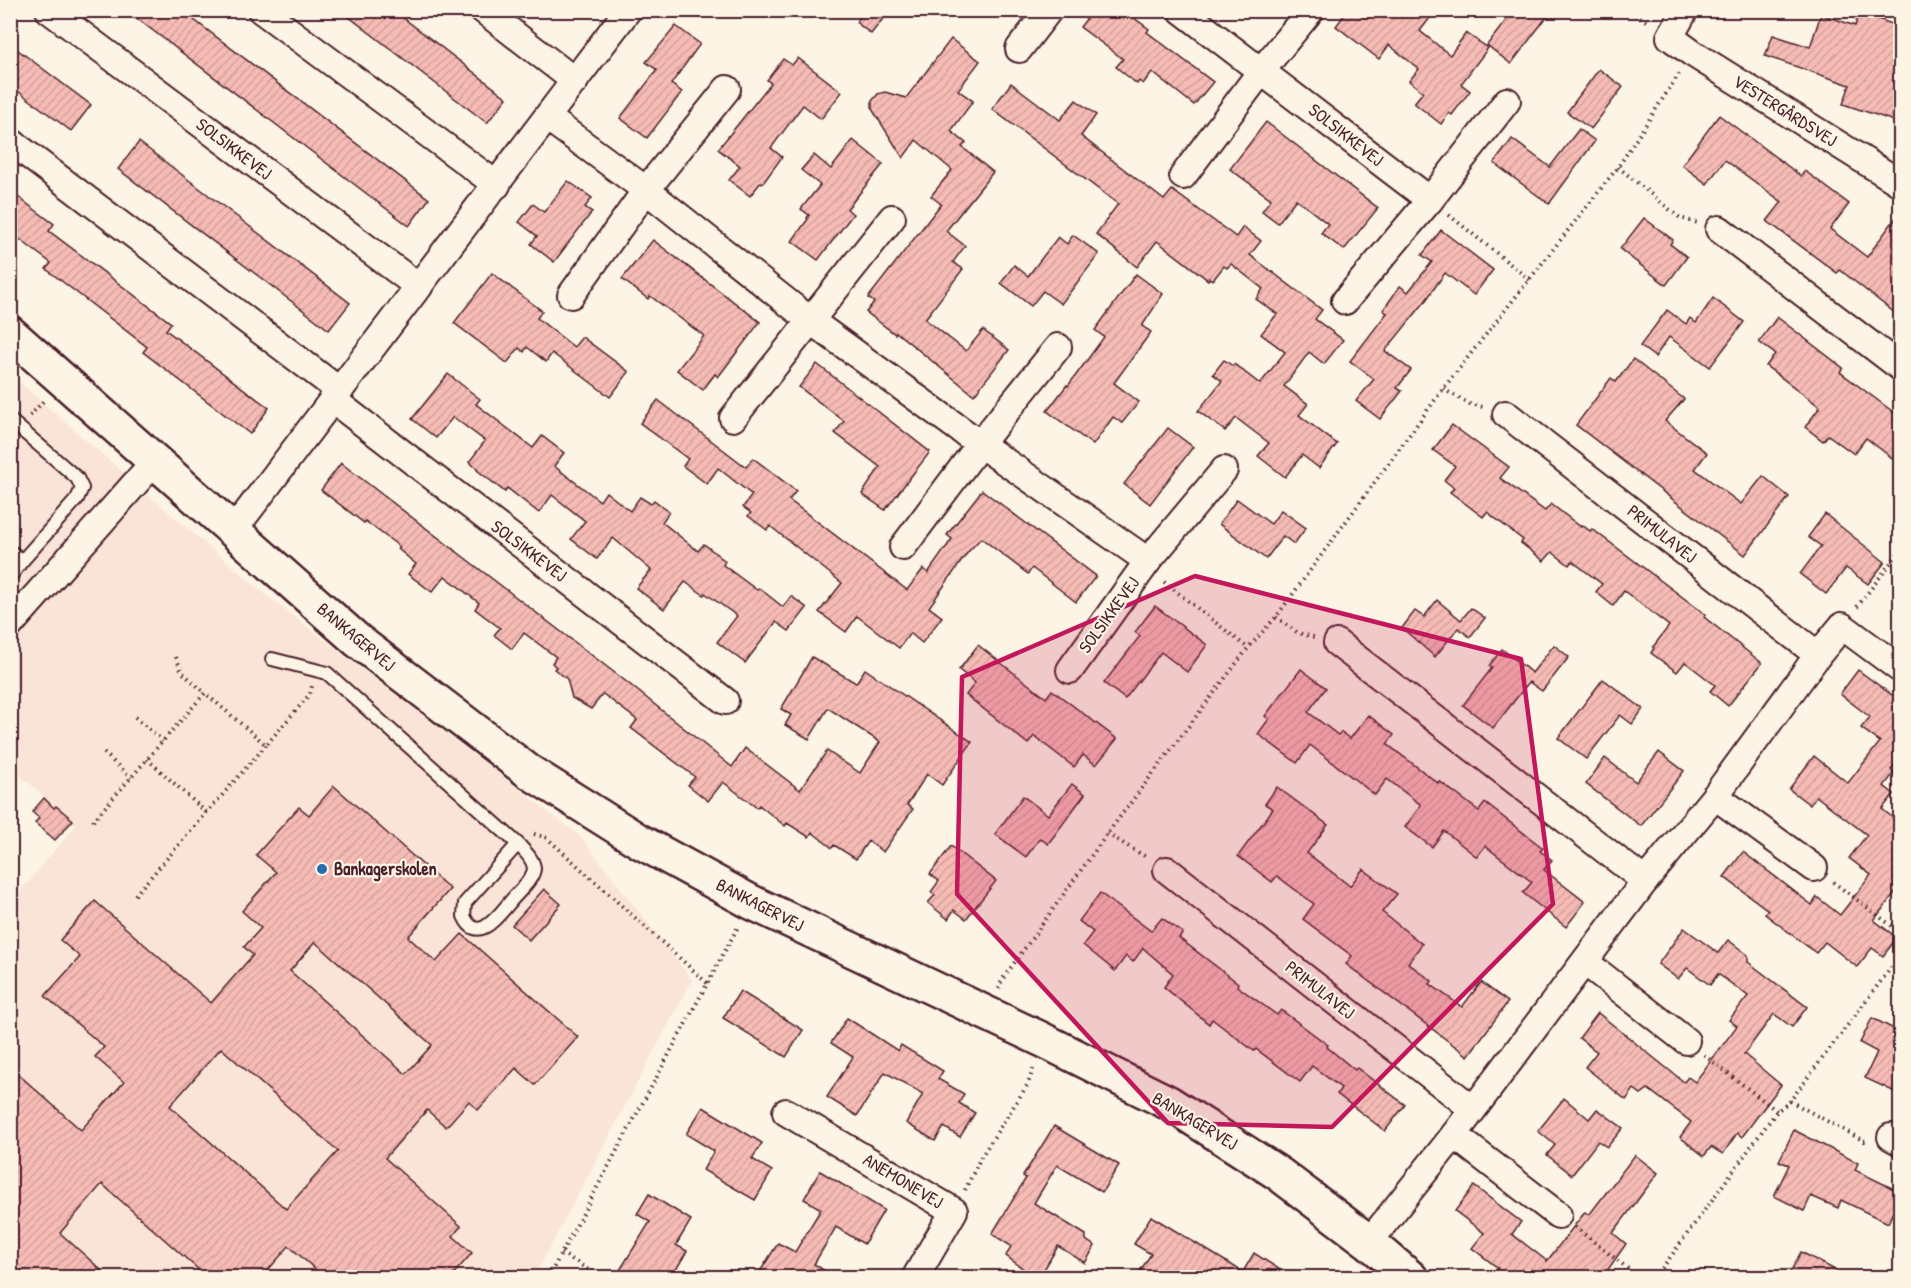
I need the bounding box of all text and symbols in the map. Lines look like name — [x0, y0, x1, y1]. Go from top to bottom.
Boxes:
street label: VESTERGÅRDSVEJ — [1729, 69, 1842, 153]
street label: SOLSIKKEVEJ — [1304, 97, 1389, 172]
street label: SOLSIKKEVEJ — [191, 112, 278, 186]
street label: PRIMULAVEJ — [1622, 499, 1703, 569]
street label: SOLSIKKEVEJ — [486, 514, 573, 588]
street label: SOLSIKKEVEJ — [1072, 571, 1145, 658]
street label: BANKAGERVEJ — [312, 596, 401, 677]
place label: Bankagerskolen — [334, 856, 437, 882]
marker: Bankagerskolen — [315, 862, 329, 876]
street label: BANKAGERVEJ — [712, 872, 809, 937]
street label: PRIMULAVEJ — [1280, 955, 1361, 1025]
street label: BANKAGERVEJ — [1148, 1085, 1243, 1156]
street label: ANEMONEVEJ — [859, 1147, 948, 1214]

